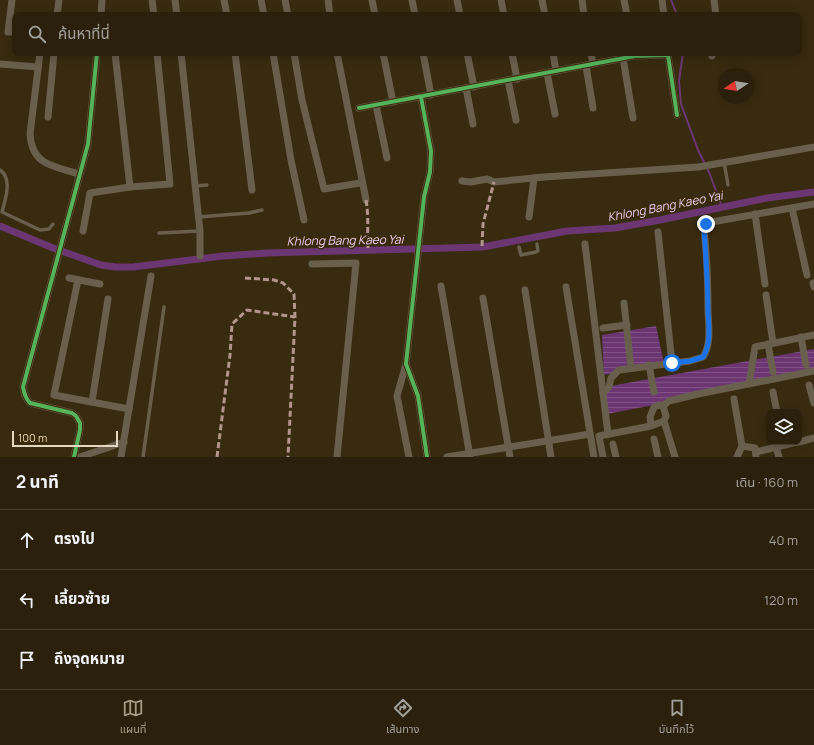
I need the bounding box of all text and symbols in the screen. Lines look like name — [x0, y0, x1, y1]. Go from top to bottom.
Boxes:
search box — [12, 12, 802, 56]
icon: search — [26, 23, 48, 45]
text: ค้นหาที่นี่ — [58, 23, 110, 44]
north arrow — [718, 68, 754, 104]
water label: Khlong Bang Kaeo Yai — [606, 186, 726, 225]
route end — [697, 215, 715, 233]
water label: Khlong Bang Kaeo Yai — [286, 230, 406, 250]
route start — [663, 354, 681, 372]
map controls — [766, 409, 802, 445]
button: layers — [766, 409, 802, 445]
scale bar — [12, 429, 118, 448]
text: 100 m — [18, 430, 47, 445]
text: 2 นาที — [16, 470, 59, 493]
text: เดิน · 160 m — [735, 473, 798, 491]
text: ตรงไป — [54, 528, 95, 549]
icon: ahead — [16, 529, 38, 551]
text: 40 m — [769, 531, 798, 549]
text: เลี้ยวซ้าย — [54, 588, 110, 609]
icon: left — [16, 589, 38, 611]
text: 120 m — [764, 591, 798, 609]
text: ถึงจุดหมาย — [54, 648, 125, 669]
icon: arrive — [16, 649, 38, 671]
tab: แผนที่ — [120, 697, 147, 738]
tab: เส้นทาง — [386, 697, 419, 738]
tab: บันทึกไว้ — [659, 697, 694, 738]

